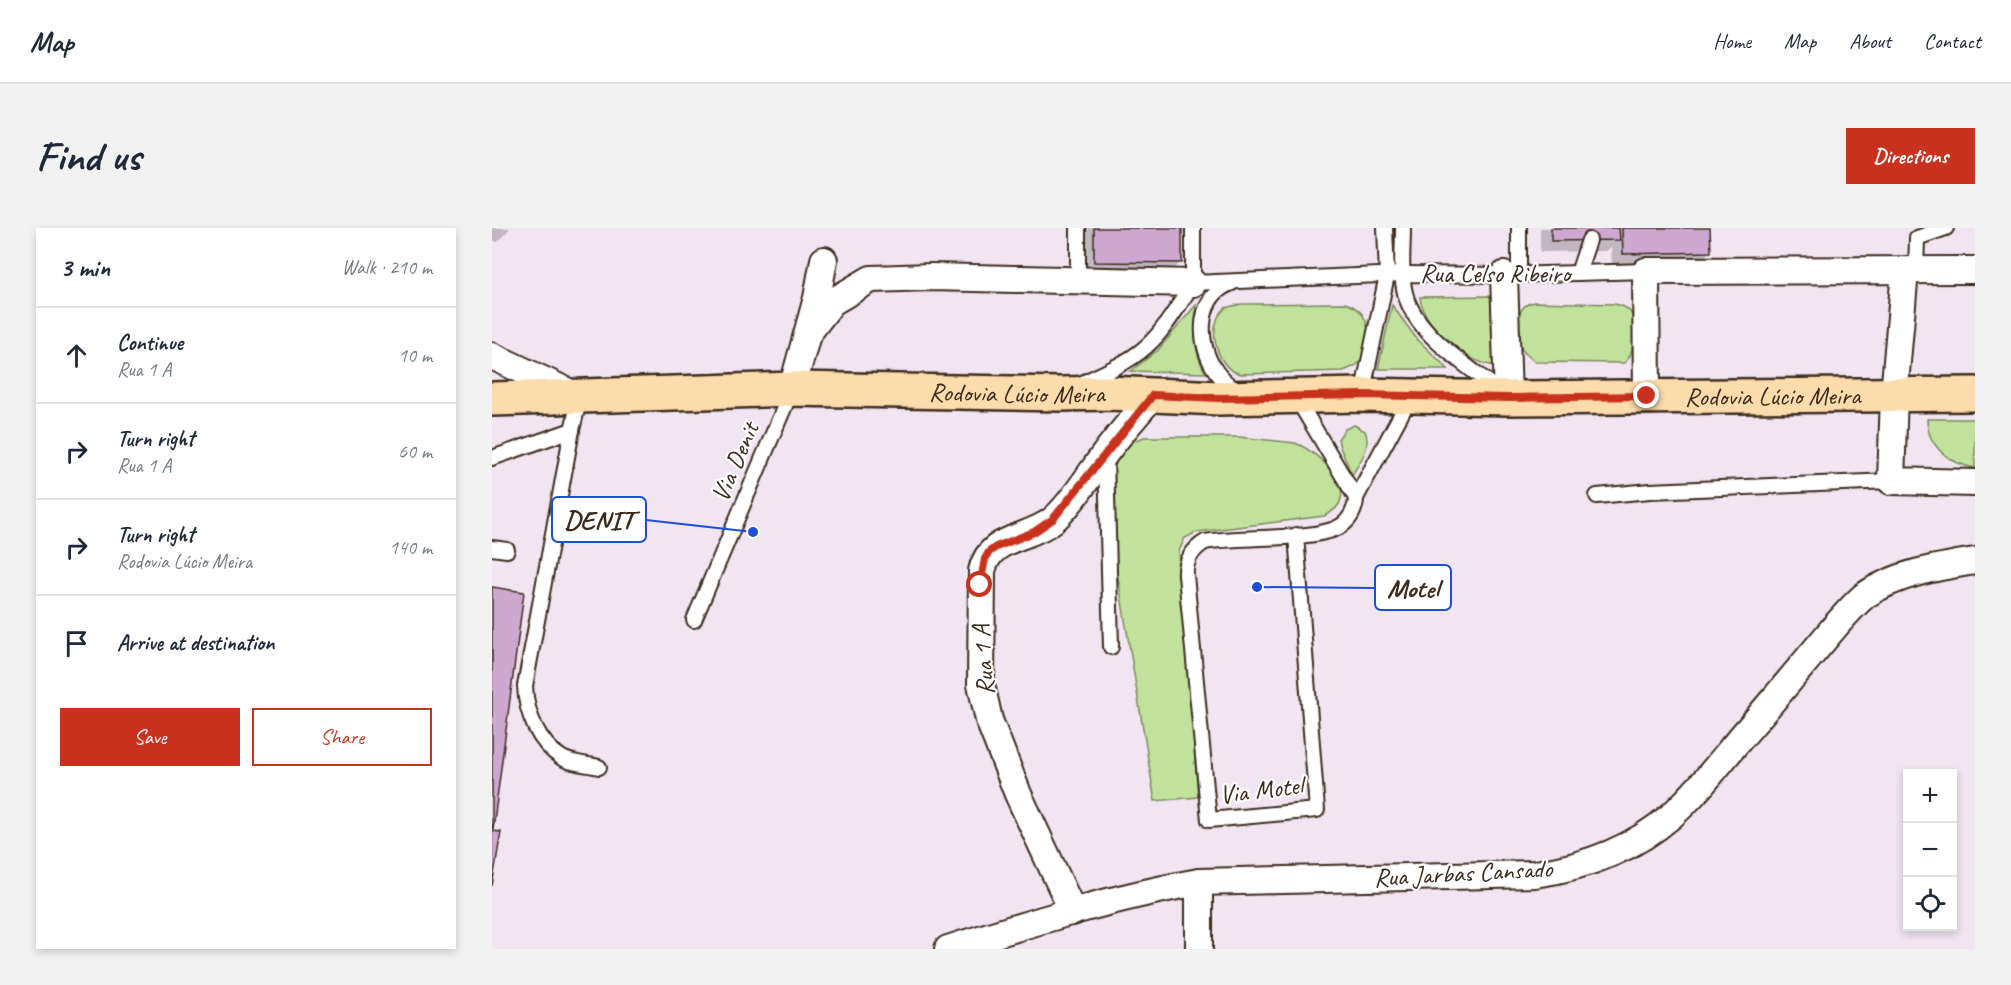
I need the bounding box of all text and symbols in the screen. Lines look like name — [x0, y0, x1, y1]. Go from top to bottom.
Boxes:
text: Map — [30, 24, 73, 59]
text: Home — [1713, 28, 1751, 54]
text: Map — [1784, 28, 1816, 54]
text: About — [1849, 28, 1891, 54]
text: Contact — [1924, 28, 1981, 54]
button: Directions — [1846, 128, 1975, 184]
text: Find us — [36, 130, 141, 183]
text: 3 min — [60, 251, 110, 284]
text: Walk · 210 m — [342, 255, 432, 280]
street label: Rua Celso Ribeiro — [1420, 257, 1573, 290]
text: Continue — [117, 329, 183, 357]
icon: ahead — [60, 339, 93, 372]
text: 10 m — [398, 343, 432, 368]
text: Rua 1 A — [117, 357, 171, 382]
street label: Rodovia Lúcio Meira — [929, 375, 1106, 411]
street label: Rodovia Lúcio Meira — [1685, 378, 1862, 413]
route end — [1633, 382, 1659, 408]
street label: Via Denit — [704, 415, 767, 507]
text: Turn right — [117, 425, 194, 453]
icon: right — [60, 435, 93, 468]
text: 60 m — [398, 439, 432, 464]
text: Rua 1 A — [117, 453, 171, 478]
callout: DENIT — [552, 497, 646, 542]
text: DENIT — [564, 503, 641, 537]
text: Turn right — [117, 521, 194, 549]
icon: right — [60, 531, 93, 564]
text: 140 m — [389, 535, 432, 560]
text: Rodovia Lúcio Meira — [117, 549, 252, 574]
callout: Motel — [1375, 565, 1451, 610]
route start — [966, 571, 992, 597]
text: Motel — [1387, 571, 1444, 605]
street label: Rua 1 A — [964, 622, 1002, 696]
icon: arrive — [60, 627, 93, 660]
text: Arrive at destination — [117, 629, 274, 657]
button: Save — [60, 708, 240, 766]
button: Share — [252, 708, 432, 766]
street label: Via Motel — [1217, 768, 1309, 811]
map controls — [1903, 769, 1957, 931]
button: + — [1903, 769, 1957, 823]
button: − — [1903, 823, 1957, 877]
street label: Rua Jarbas Cansado — [1373, 852, 1555, 894]
button: locate — [1903, 877, 1957, 931]

